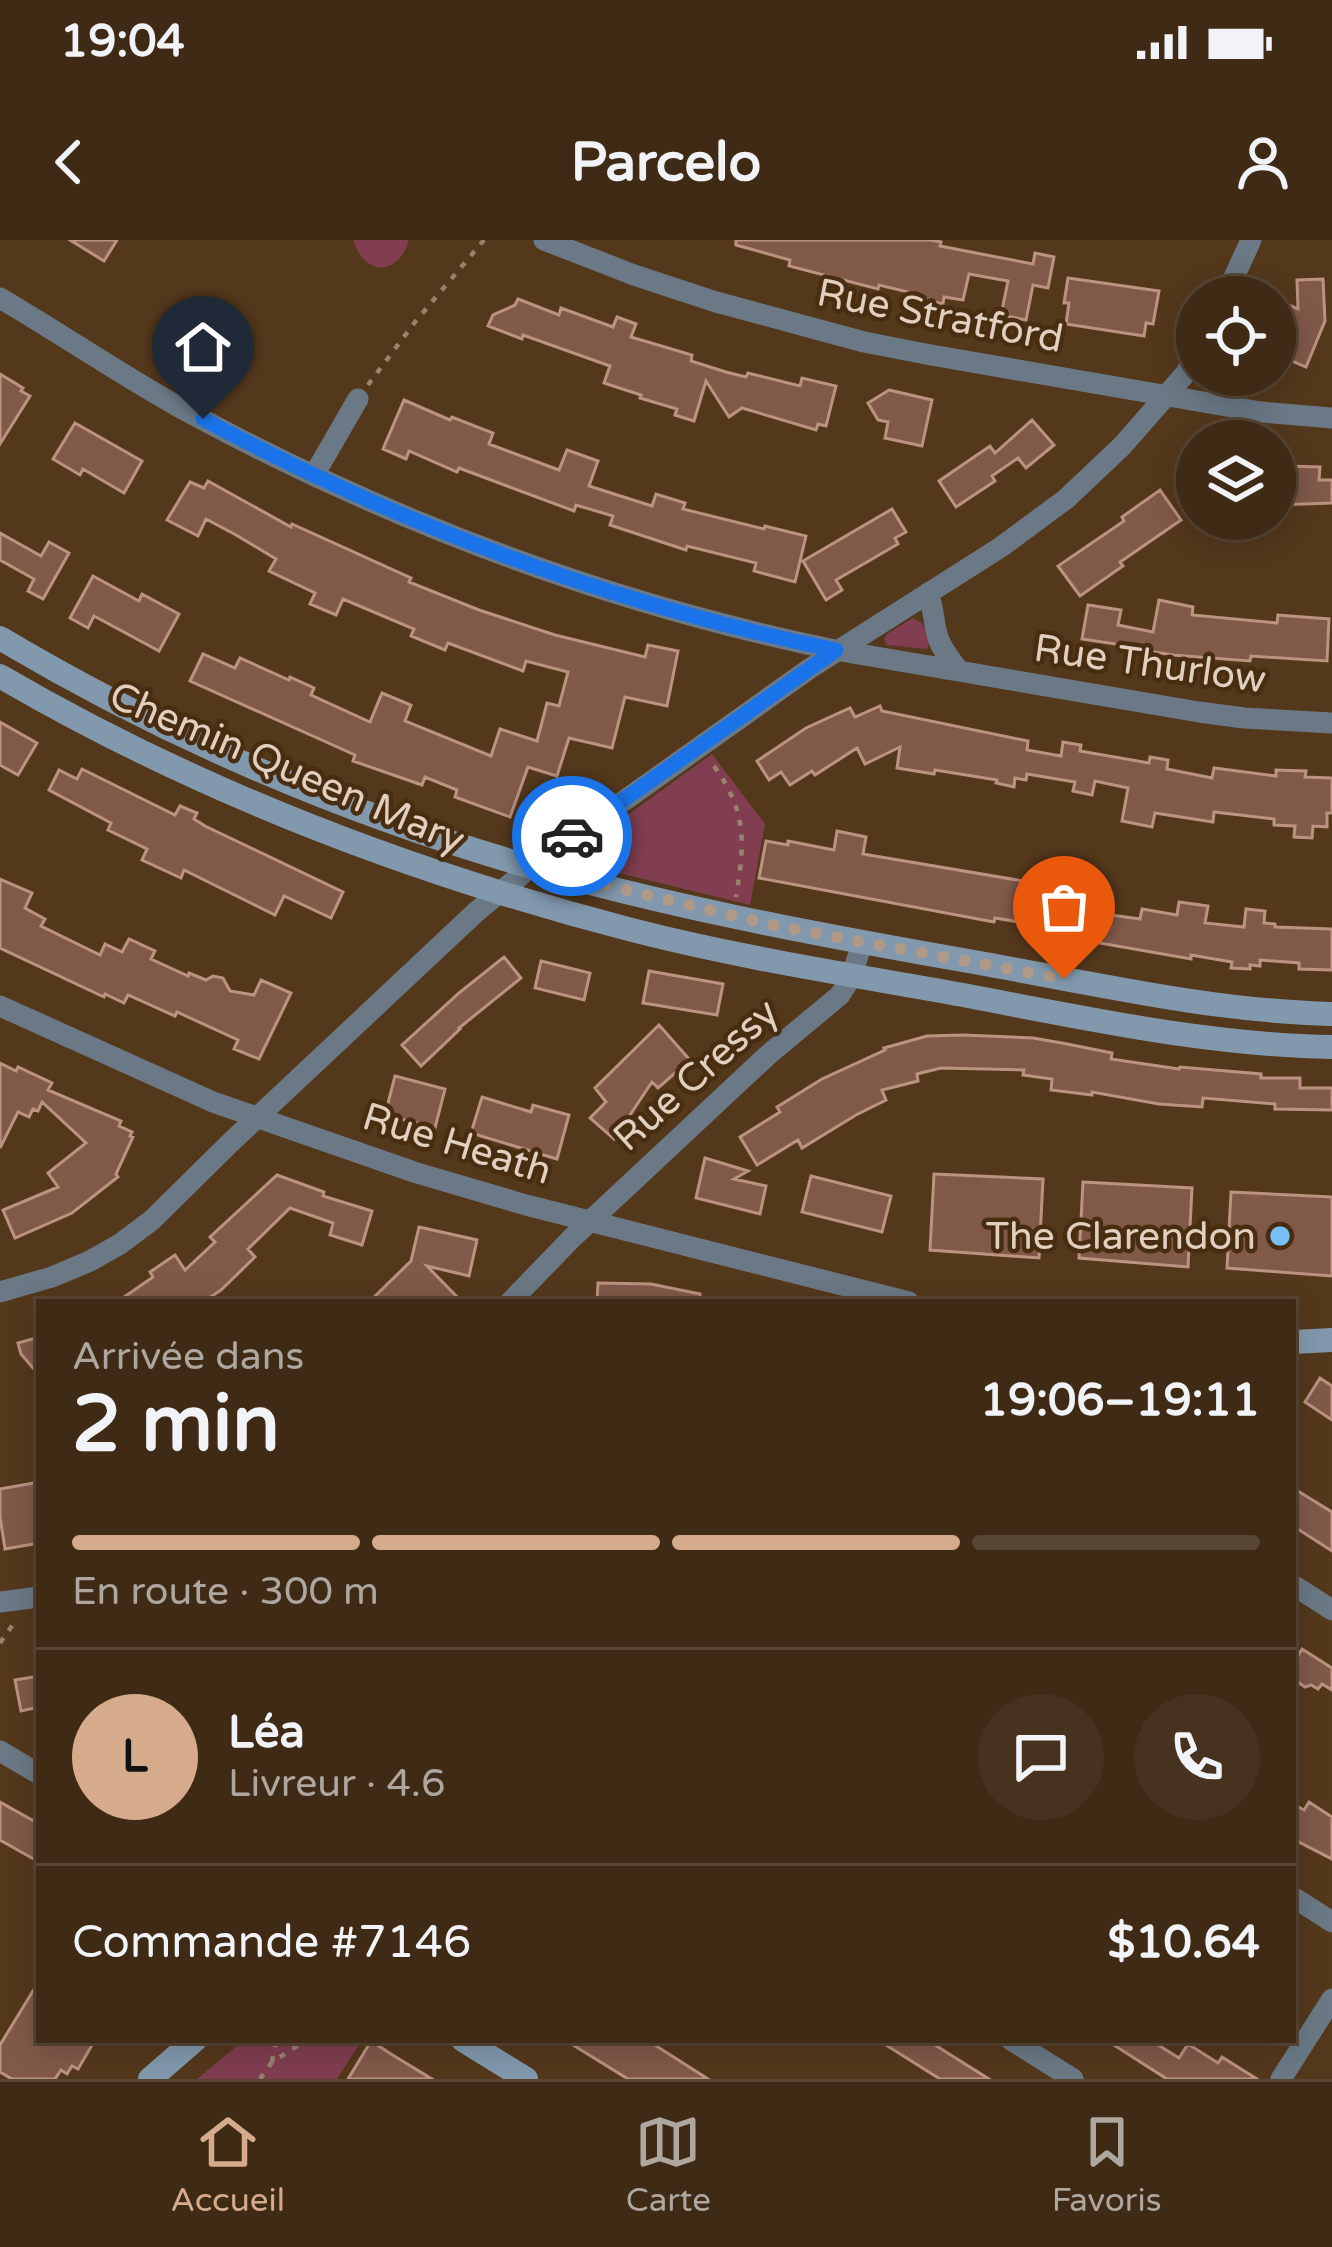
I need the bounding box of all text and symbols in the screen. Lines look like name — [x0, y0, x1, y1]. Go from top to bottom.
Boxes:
text: 19:04 — [60, 15, 185, 69]
icon: back — [36, 129, 102, 195]
icon: person — [1230, 129, 1296, 195]
text: Parcelo — [571, 130, 761, 195]
street label: Rue Stratford — [813, 269, 1067, 363]
map controls — [1176, 276, 1296, 540]
button: locate — [1176, 276, 1296, 396]
pin — [152, 296, 254, 419]
icon: home — [170, 314, 236, 380]
button: layers — [1176, 420, 1296, 540]
street label: Rue Thurlow — [1031, 624, 1269, 704]
street label: Chemin Queen Mary — [102, 672, 472, 864]
courier — [512, 776, 632, 896]
icon: car — [539, 803, 605, 869]
pin — [1013, 856, 1115, 979]
icon: bag — [1031, 874, 1097, 940]
street label: Rue Cressy — [604, 989, 788, 1161]
street label: Rue Heath — [357, 1093, 557, 1195]
place label: The Clarendon — [986, 1213, 1256, 1260]
marker: The Clarendon — [1267, 1223, 1293, 1249]
text: Arrivée dans — [72, 1333, 304, 1380]
text: 19:06–19:11 — [980, 1374, 1260, 1428]
text: 2 min — [72, 1378, 280, 1472]
text: En route · 300 m — [72, 1568, 379, 1615]
button: chat — [978, 1694, 1104, 1820]
button: phone — [1134, 1694, 1260, 1820]
text: Léa — [228, 1706, 305, 1760]
text: L — [122, 1730, 148, 1784]
text: Livreur · 4.6 — [228, 1760, 446, 1807]
text: Commande #7146 — [72, 1916, 471, 1970]
text: $10.64 — [1108, 1916, 1260, 1970]
tab: Accueil — [170, 2109, 285, 2220]
tab: Carte — [626, 2109, 711, 2220]
tab: Favoris — [1052, 2109, 1162, 2220]

